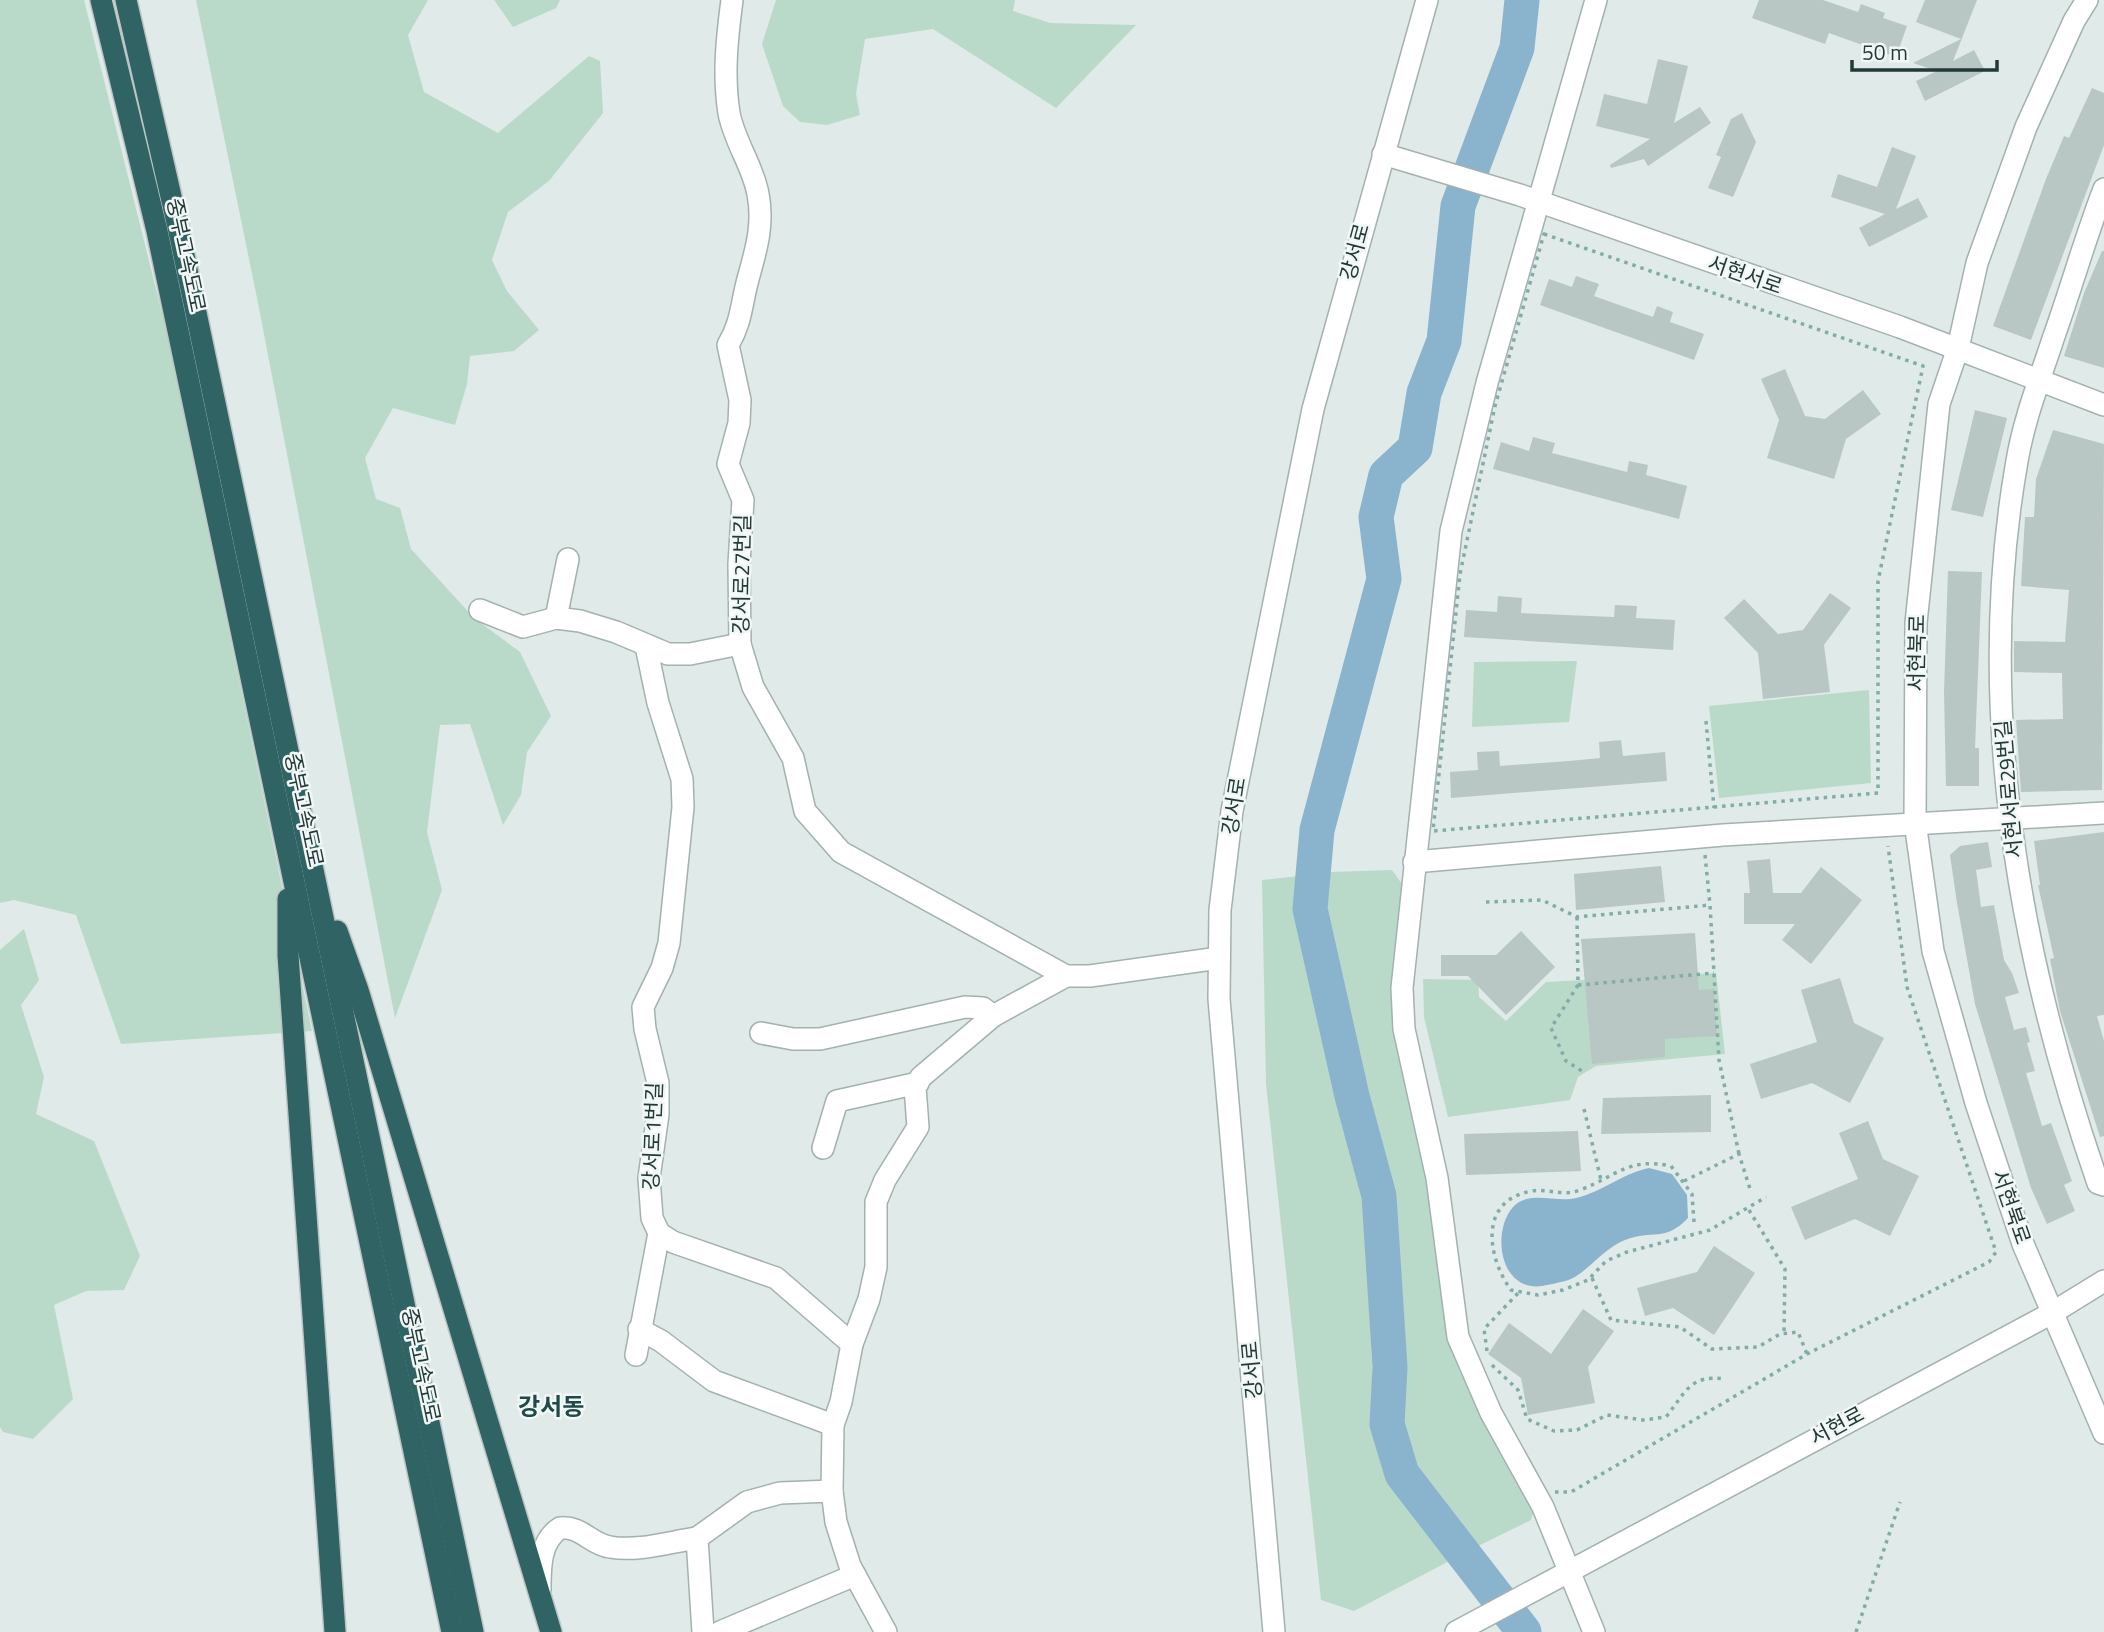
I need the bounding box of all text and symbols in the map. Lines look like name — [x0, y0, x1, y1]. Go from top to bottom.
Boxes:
scale bar — [1852, 28, 1997, 72]
text: 50 m — [1862, 36, 1908, 68]
street label: 중부고속도로 — [159, 195, 215, 315]
street label: 강서로 — [1331, 220, 1377, 284]
street label: 서현서로 — [1704, 246, 1787, 302]
street label: 강서로27번길 — [724, 514, 758, 634]
street label: 서현북로 — [1899, 614, 1933, 692]
street label: 서현서로29번길 — [1986, 718, 2030, 860]
street label: 중부고속도로 — [277, 750, 333, 870]
street label: 강서로 — [1213, 775, 1253, 837]
street label: 강서로1번길 — [634, 1081, 670, 1191]
street label: 서현북로 — [1984, 1165, 2040, 1248]
street label: 중부고속도로 — [394, 1305, 450, 1425]
street label: 강서로 — [1233, 1340, 1269, 1400]
district label: 강서동 — [518, 1388, 584, 1424]
street label: 서현로 — [1803, 1397, 1870, 1453]

